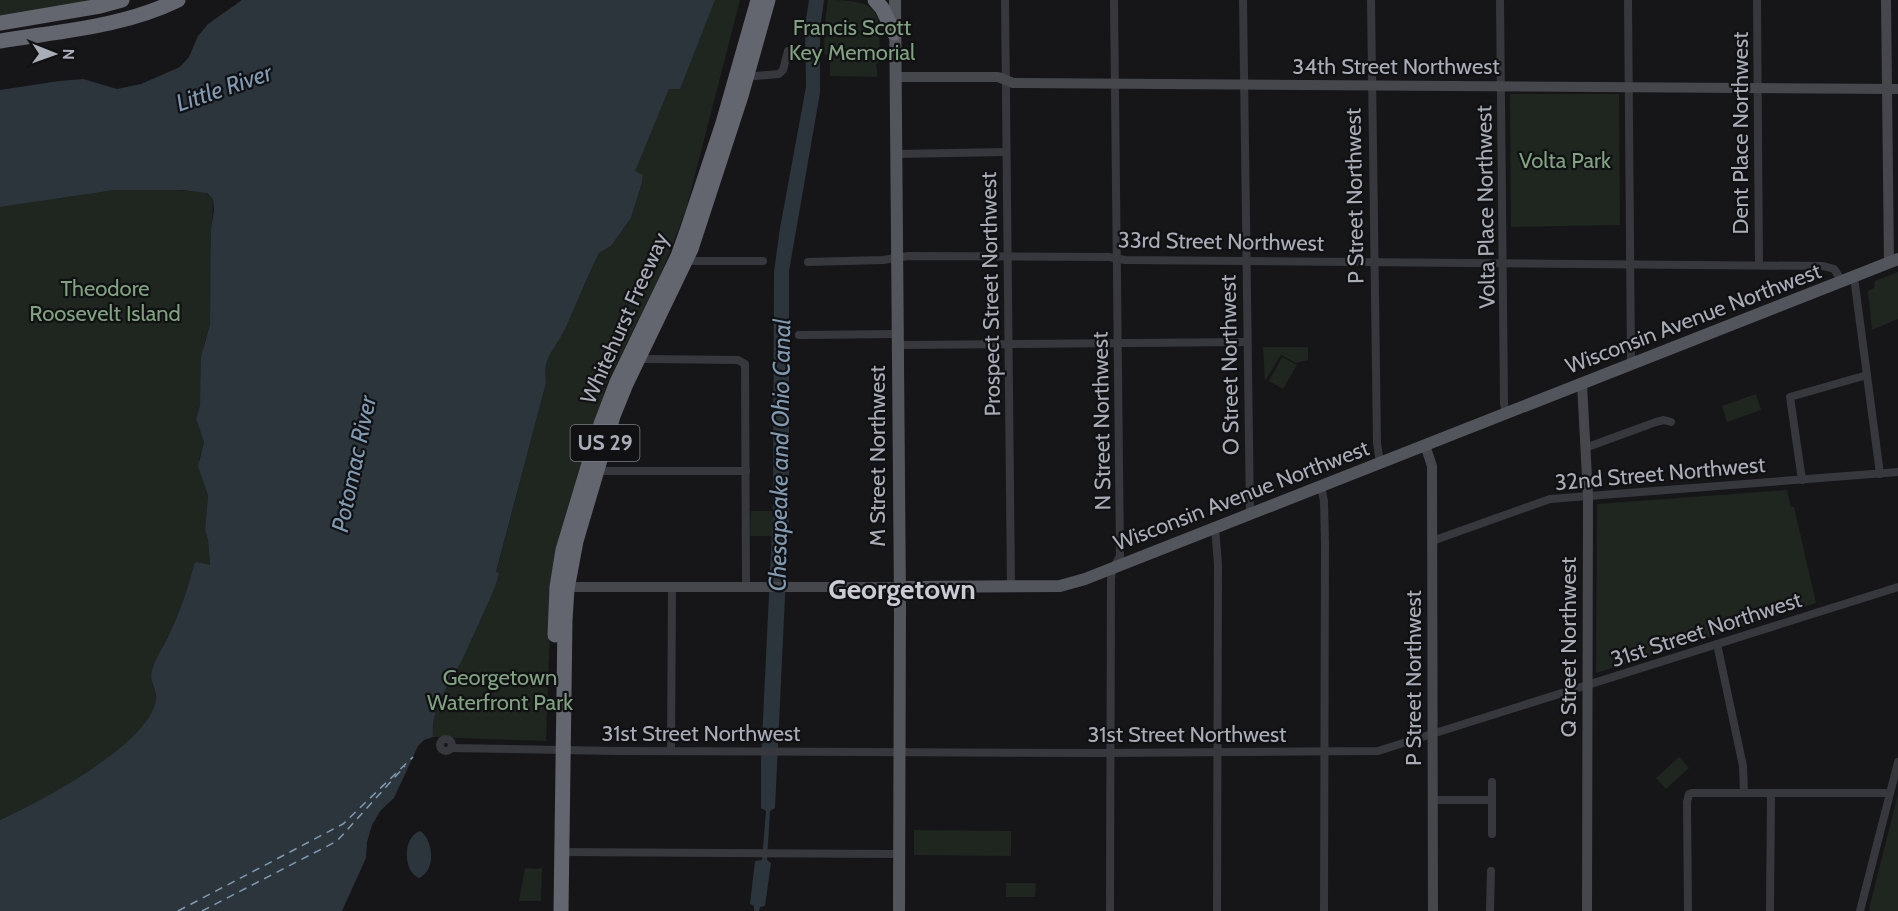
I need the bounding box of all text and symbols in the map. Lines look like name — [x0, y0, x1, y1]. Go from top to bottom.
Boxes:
park label: Francis Scott Key Memorial — [789, 14, 916, 66]
north arrow — [24, 24, 84, 84]
street label: Dent Place Northwest — [1727, 31, 1754, 234]
text: N — [59, 48, 78, 60]
street label: 34th Street Northwest — [1292, 53, 1500, 80]
water label: Little River — [172, 57, 277, 117]
street label: Volta Place Northwest — [1470, 104, 1501, 309]
street label: P Street Northwest — [1339, 107, 1370, 284]
park label: Volta Park — [1519, 147, 1611, 174]
street label: Prospect Street Northwest — [975, 171, 1006, 417]
street label: 33rd Street Northwest — [1118, 226, 1325, 257]
street label: Whitehurst Freeway — [575, 228, 674, 408]
street label: Wisconsin Avenue Northwest — [1562, 257, 1825, 380]
street label: O Street Northwest — [1214, 274, 1245, 455]
park label: Theodore Roosevelt Island — [29, 275, 181, 327]
water label: Chesapeake and Ohio Canal — [763, 318, 796, 592]
street label: N Street Northwest — [1086, 331, 1117, 511]
street label: M Street Northwest — [864, 365, 891, 547]
water label: Potomac River — [325, 391, 382, 535]
road number: US 29 — [570, 425, 640, 461]
street label: Wisconsin Avenue Northwest — [1110, 434, 1373, 557]
street label: 32nd Street Northwest — [1554, 451, 1767, 496]
street label: Q Street Northwest — [1555, 556, 1582, 737]
district label: Georgetown — [828, 572, 976, 606]
street label: 31st Street Northwest — [1607, 586, 1806, 673]
street label: P Street Northwest — [1400, 589, 1427, 766]
park label: Georgetown Waterfront Park — [427, 664, 573, 716]
street label: 31st Street Northwest — [601, 720, 801, 747]
street label: 31st Street Northwest — [1087, 721, 1287, 748]

